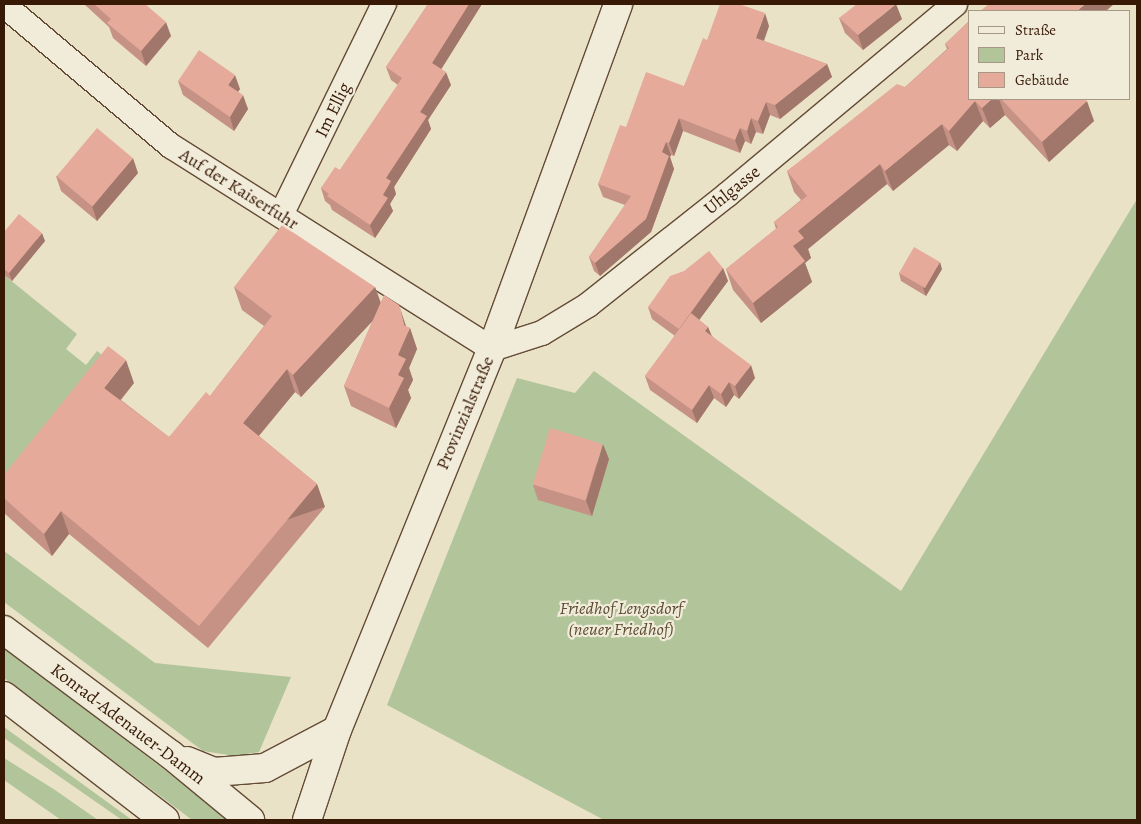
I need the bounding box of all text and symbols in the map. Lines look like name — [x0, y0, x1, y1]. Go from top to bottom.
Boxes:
legend — [968, 10, 1131, 100]
text: Straße — [1015, 20, 1056, 40]
text: Park — [1015, 45, 1043, 65]
text: Gebäude — [1015, 70, 1069, 90]
street label: Im Ellig — [310, 79, 356, 141]
street label: Auf der Kaiserfuhr — [175, 144, 303, 234]
street label: Uhlgasse — [700, 161, 764, 219]
street label: Provinzialstraße — [431, 353, 499, 473]
park label: Friedhof Lengsdorf (neuer Friedhof) — [560, 598, 682, 640]
street label: Konrad-Adenauer-Damm — [46, 659, 210, 789]

